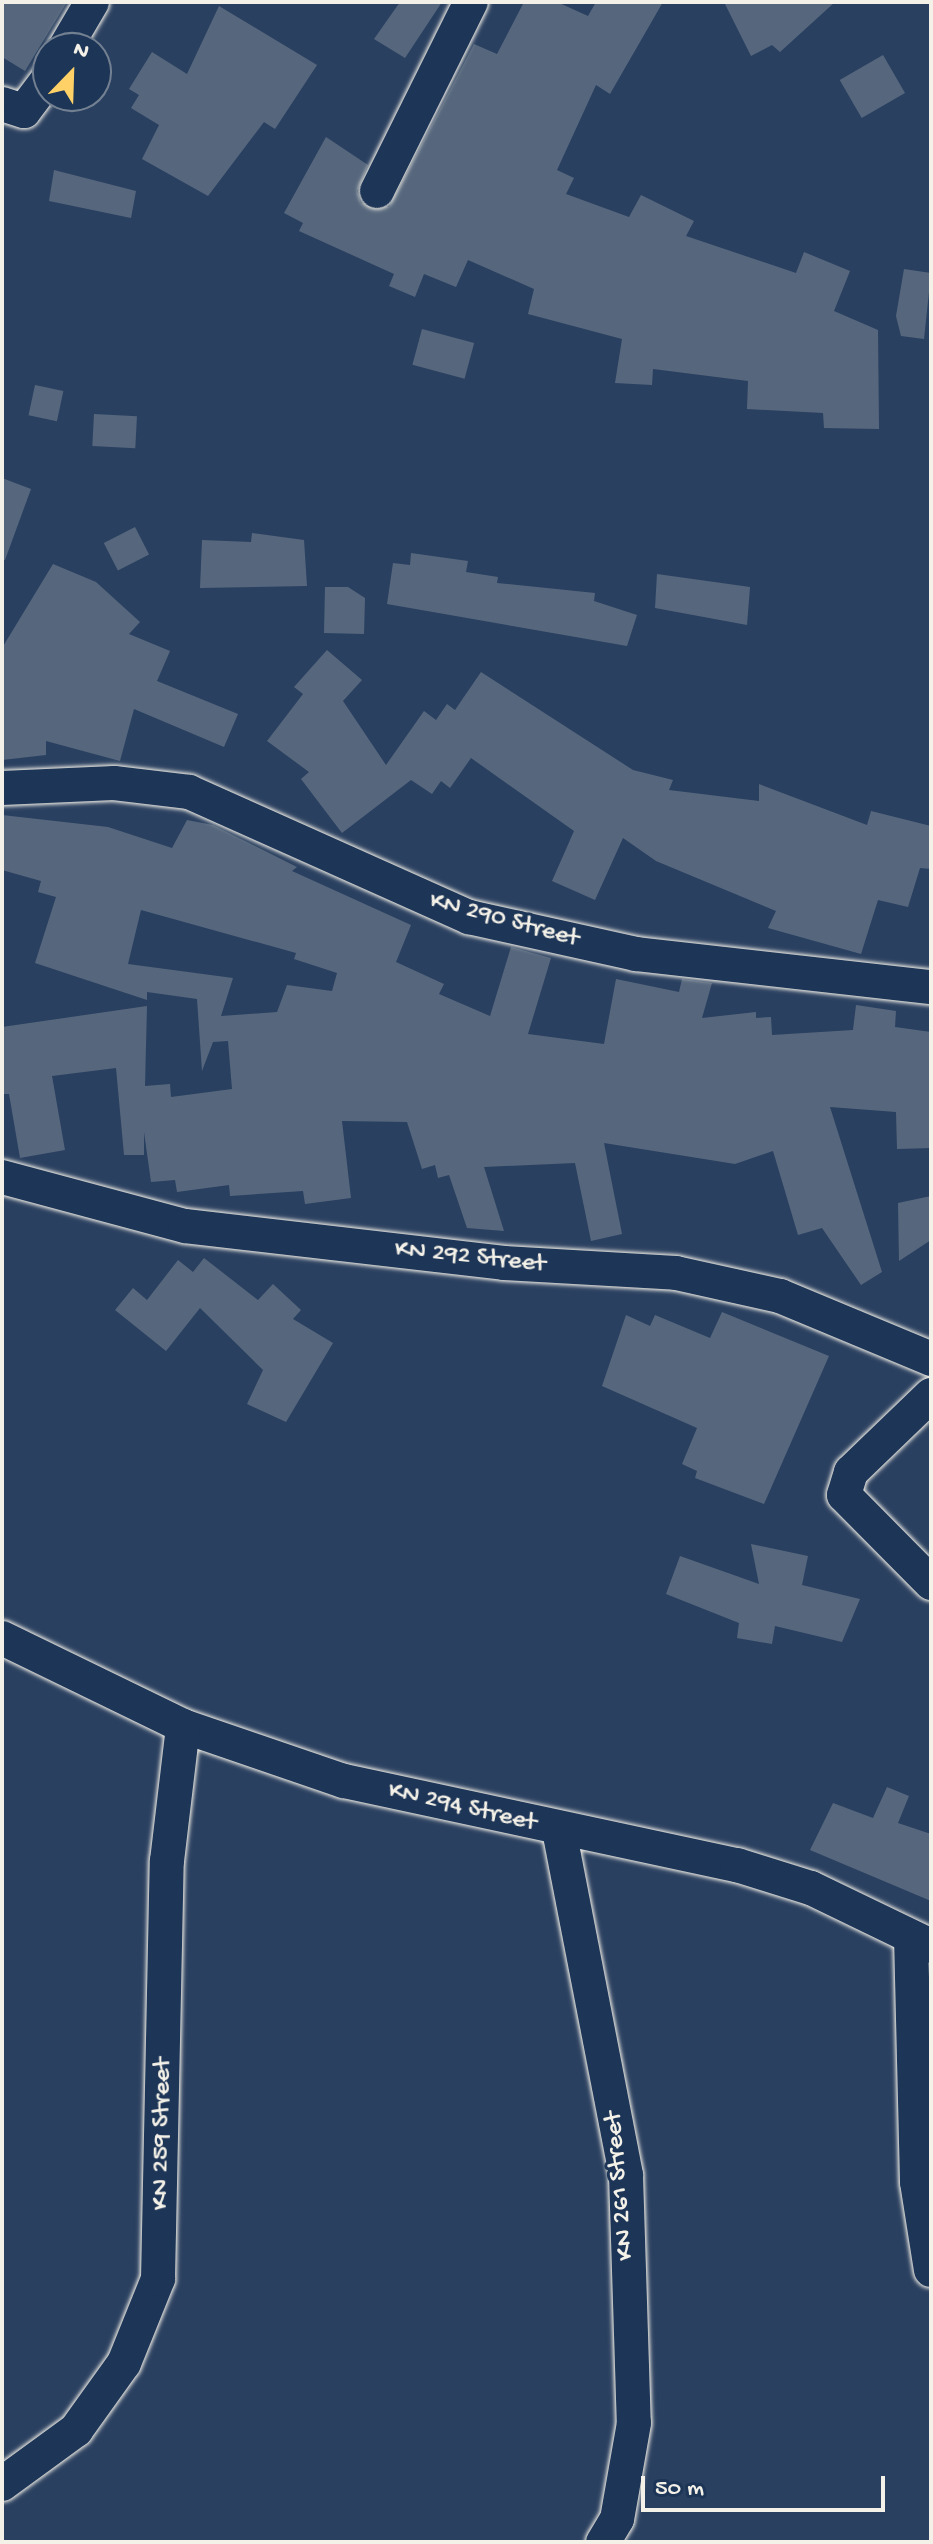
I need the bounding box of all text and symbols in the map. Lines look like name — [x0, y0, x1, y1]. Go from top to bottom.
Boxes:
north arrow — [32, 32, 112, 112]
text: N — [69, 37, 92, 67]
street label: KN 290 Street — [426, 886, 582, 956]
street label: KN 292 Street — [393, 1235, 547, 1281]
street label: KN 294 Street — [385, 1776, 539, 1840]
street label: KN 259 Street — [146, 2058, 180, 2210]
street label: KN 261 Street — [599, 2110, 643, 2262]
scale bar — [645, 2460, 889, 2510]
text: 50 m — [655, 2475, 704, 2504]

